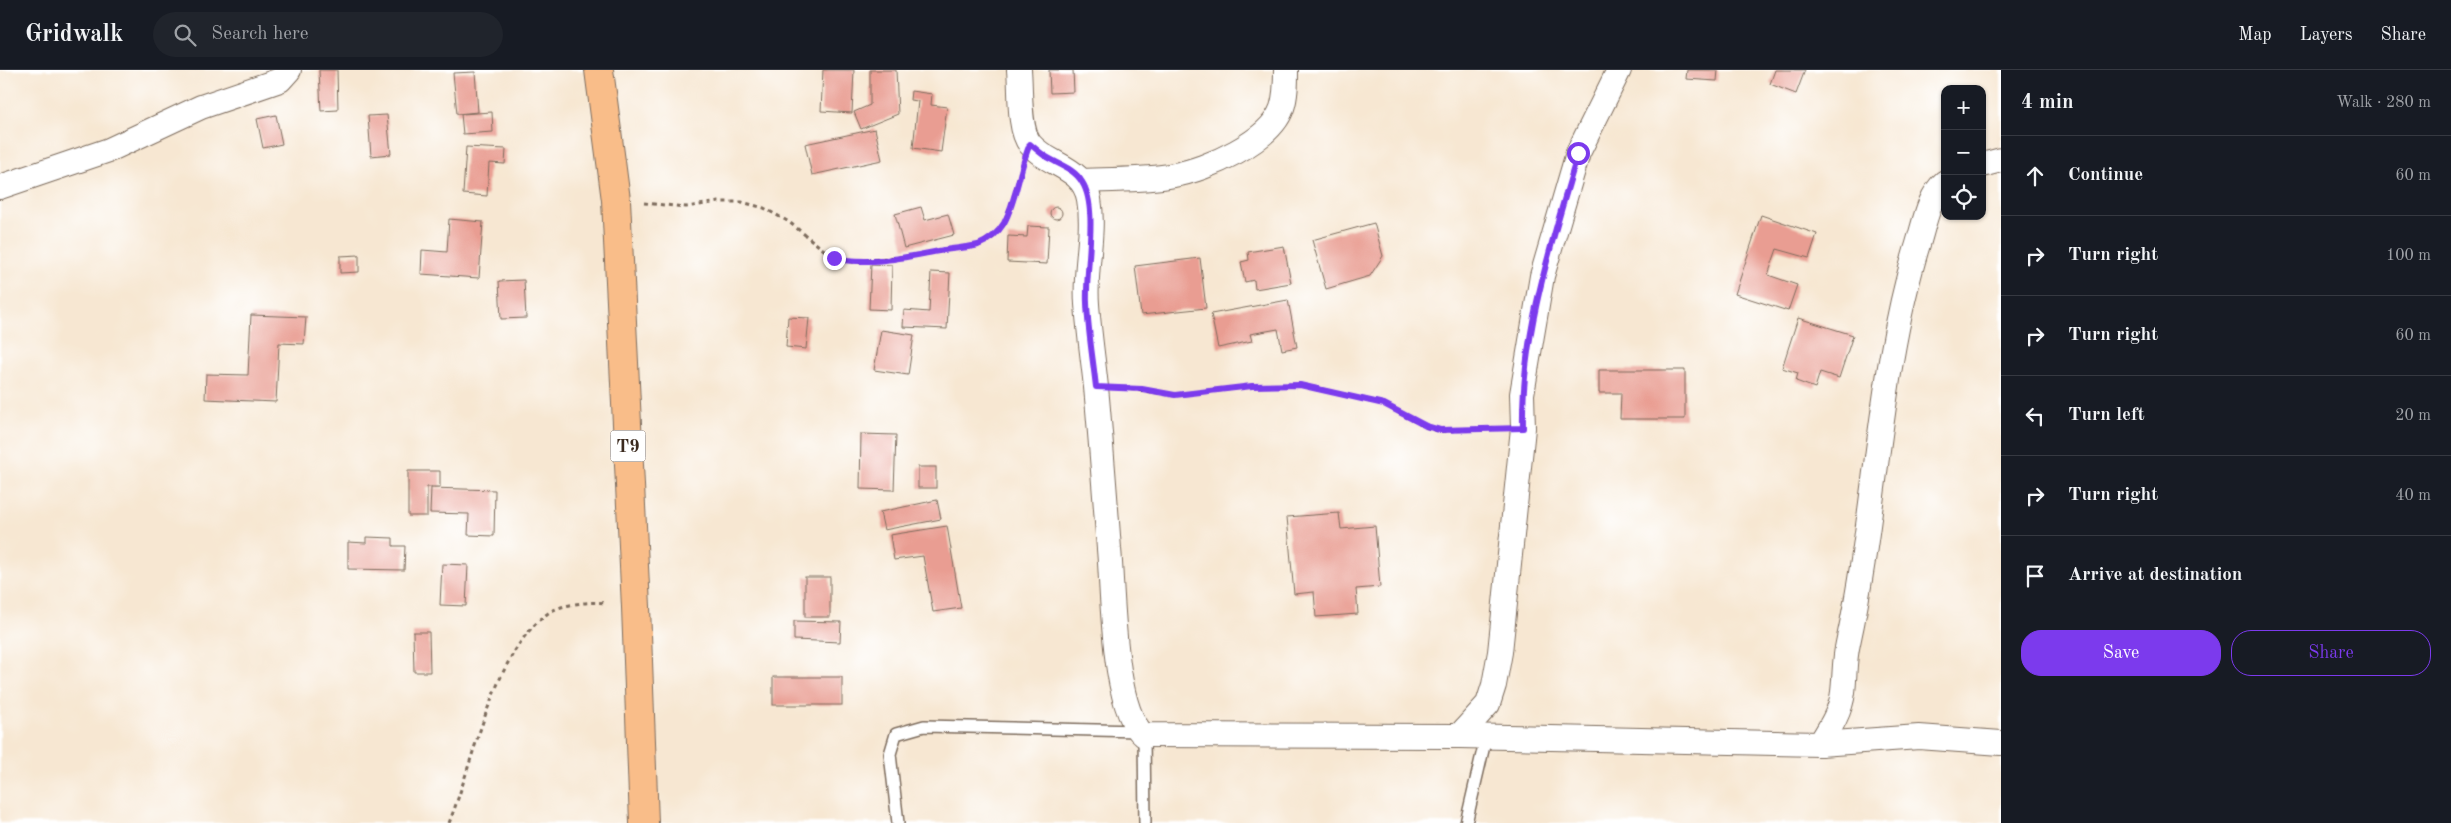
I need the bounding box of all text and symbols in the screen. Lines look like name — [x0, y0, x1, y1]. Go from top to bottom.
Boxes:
search box — [153, 12, 503, 57]
icon: search — [171, 21, 199, 49]
text: Gridwalk — [25, 23, 123, 47]
text: Search here — [211, 25, 309, 44]
text: Map — [2238, 26, 2272, 44]
text: Layers — [2300, 26, 2352, 44]
text: Share — [2380, 26, 2426, 44]
map controls — [1941, 85, 1986, 220]
button: + — [1941, 85, 1986, 130]
text: 4 min — [2021, 92, 2074, 113]
text: Walk · 280 m — [2336, 95, 2431, 111]
button: − — [1941, 130, 1986, 175]
route start — [1567, 142, 1590, 165]
icon: ahead — [2021, 162, 2049, 190]
text: Continue — [2068, 166, 2143, 185]
text: 60 m — [2395, 168, 2431, 184]
button: locate — [1941, 175, 1986, 220]
icon: right — [2021, 242, 2049, 270]
text: Turn right — [2068, 246, 2158, 265]
route end — [823, 247, 846, 270]
text: 100 m — [2386, 248, 2431, 264]
icon: right — [2021, 322, 2049, 350]
text: Turn right — [2068, 326, 2158, 345]
text: 60 m — [2395, 328, 2431, 344]
icon: left — [2021, 402, 2049, 430]
text: Turn left — [2068, 406, 2145, 425]
text: 20 m — [2395, 408, 2431, 424]
road number: T9 — [610, 431, 646, 462]
icon: right — [2021, 482, 2049, 510]
text: Turn right — [2068, 486, 2158, 505]
text: 40 m — [2395, 488, 2431, 504]
icon: arrive — [2021, 562, 2049, 590]
text: Arrive at destination — [2068, 566, 2242, 585]
button: Save — [2021, 630, 2221, 676]
button: Share — [2231, 630, 2431, 676]

